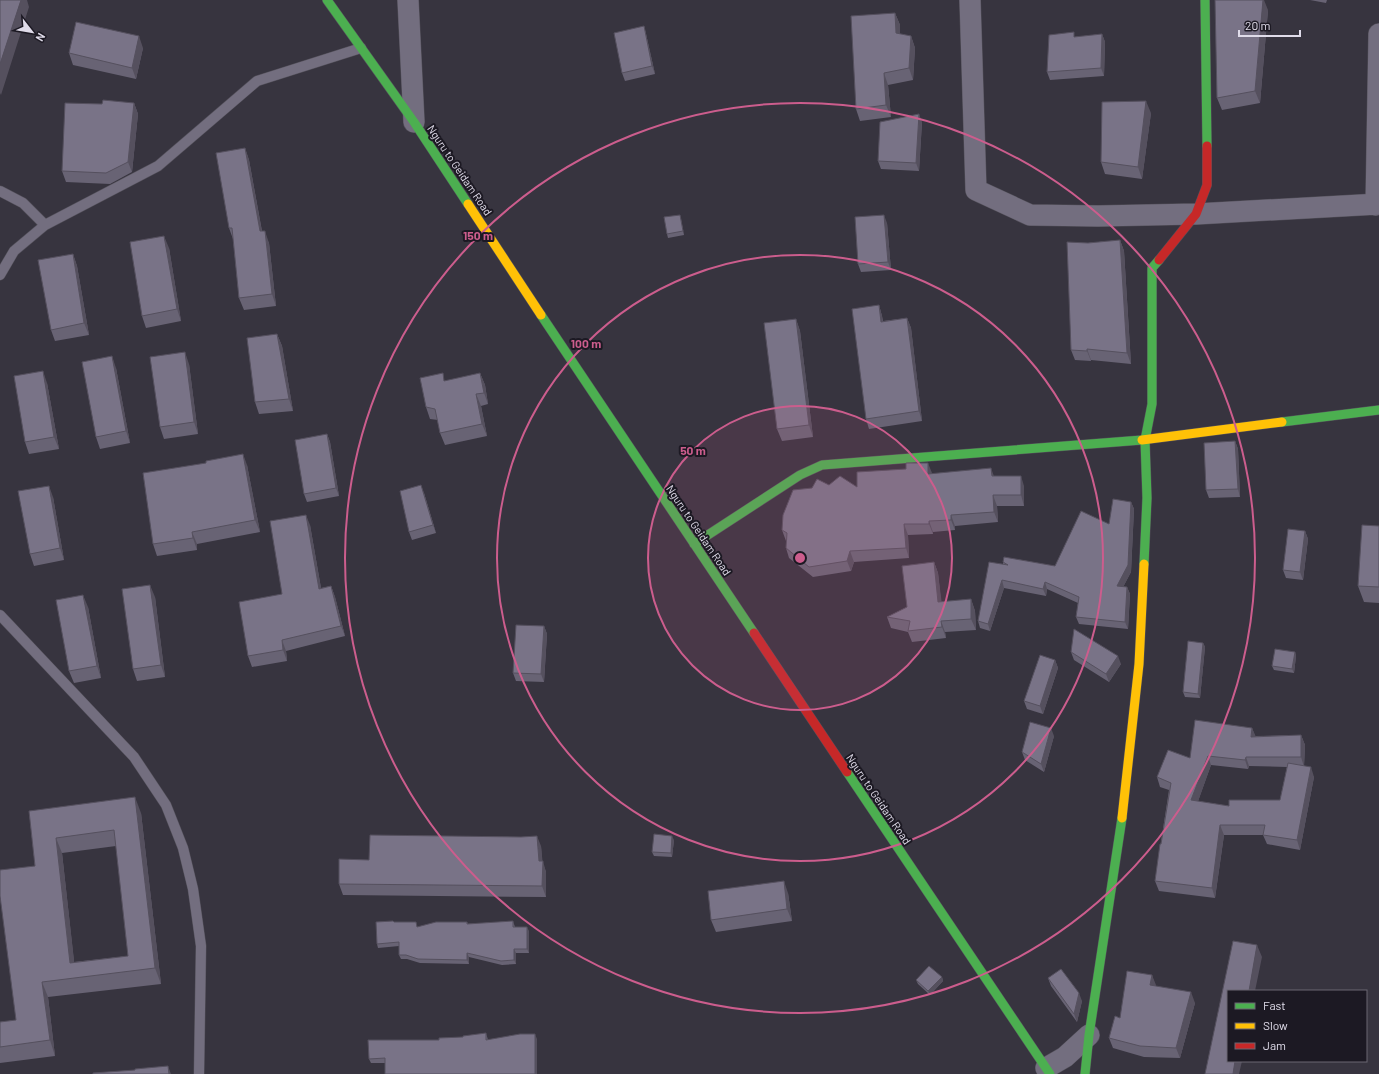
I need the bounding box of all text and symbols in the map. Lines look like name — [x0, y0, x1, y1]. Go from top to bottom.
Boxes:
north arrow — [12, 12, 52, 52]
scale bar — [1239, 12, 1300, 38]
text: 20 m — [1245, 18, 1271, 32]
text: N — [34, 31, 48, 44]
street label: Nguru to Geidam Road — [425, 122, 495, 218]
text: 150 m — [463, 228, 493, 242]
text: 100 m — [571, 336, 601, 350]
text: 50 m — [680, 443, 706, 457]
street label: Nguru to Geidam Road — [664, 482, 734, 578]
centre of rings — [793, 551, 807, 565]
street label: Nguru to Geidam Road — [844, 751, 914, 847]
legend — [1227, 990, 1367, 1062]
text: Fast — [1263, 998, 1286, 1012]
text: Slow — [1263, 1018, 1288, 1032]
text: Jam — [1263, 1038, 1286, 1052]

